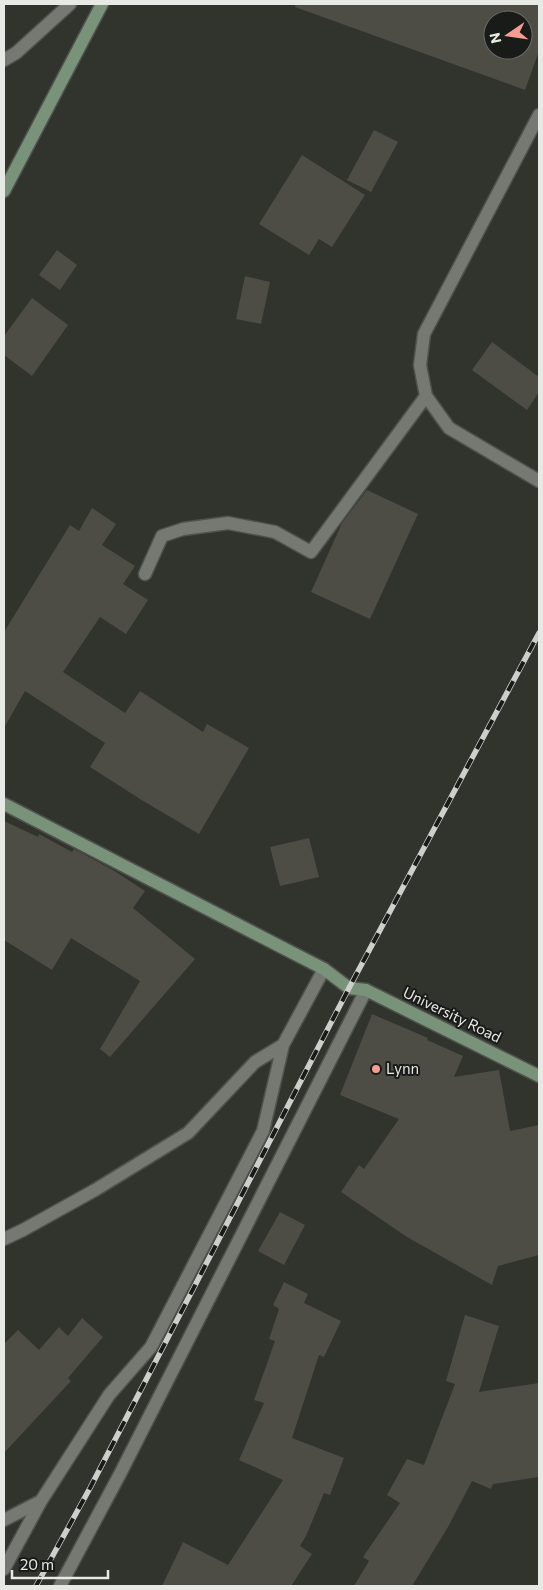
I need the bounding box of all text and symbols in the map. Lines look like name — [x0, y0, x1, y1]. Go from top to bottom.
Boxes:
north arrow — [483, 10, 533, 60]
text: N — [485, 31, 504, 45]
street label: University Road — [400, 983, 504, 1046]
place label: Lynn — [386, 1059, 419, 1077]
marker: Lynn — [370, 1063, 382, 1075]
scale bar — [12, 1548, 109, 1580]
text: 20 m — [20, 1555, 54, 1573]

